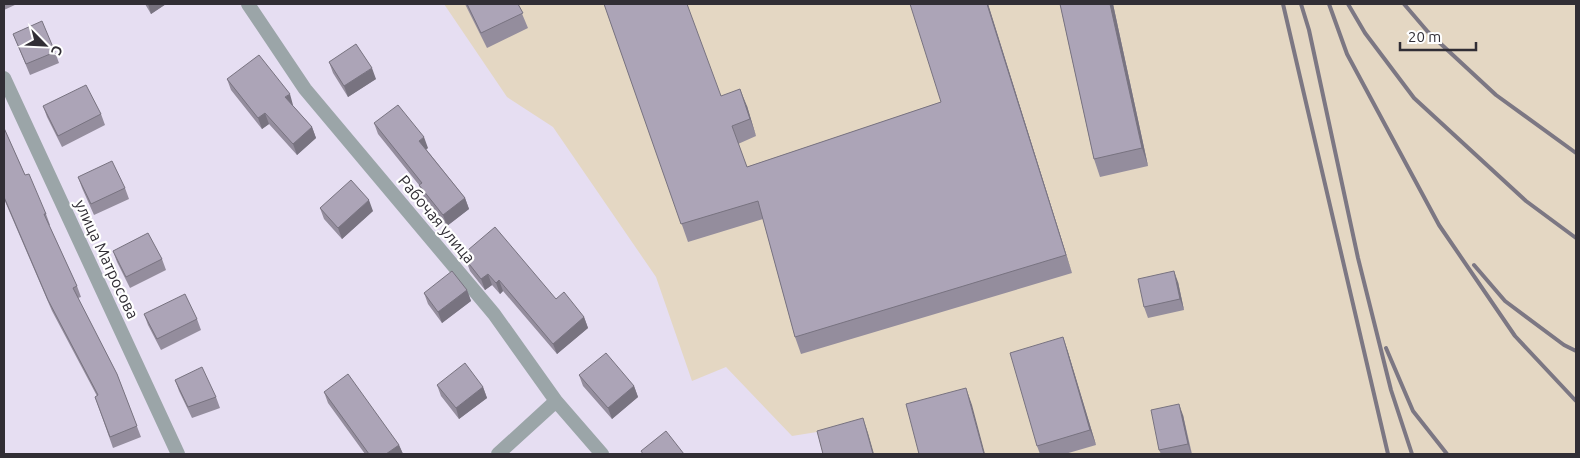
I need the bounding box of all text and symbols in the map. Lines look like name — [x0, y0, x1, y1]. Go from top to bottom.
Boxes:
north arrow — [20, 20, 70, 70]
scale bar — [1400, 20, 1476, 52]
text: 20 m — [1408, 28, 1441, 45]
text: С — [48, 43, 66, 58]
street label: Рабочая улица — [395, 171, 479, 267]
street label: улица Матросова — [72, 197, 142, 321]

